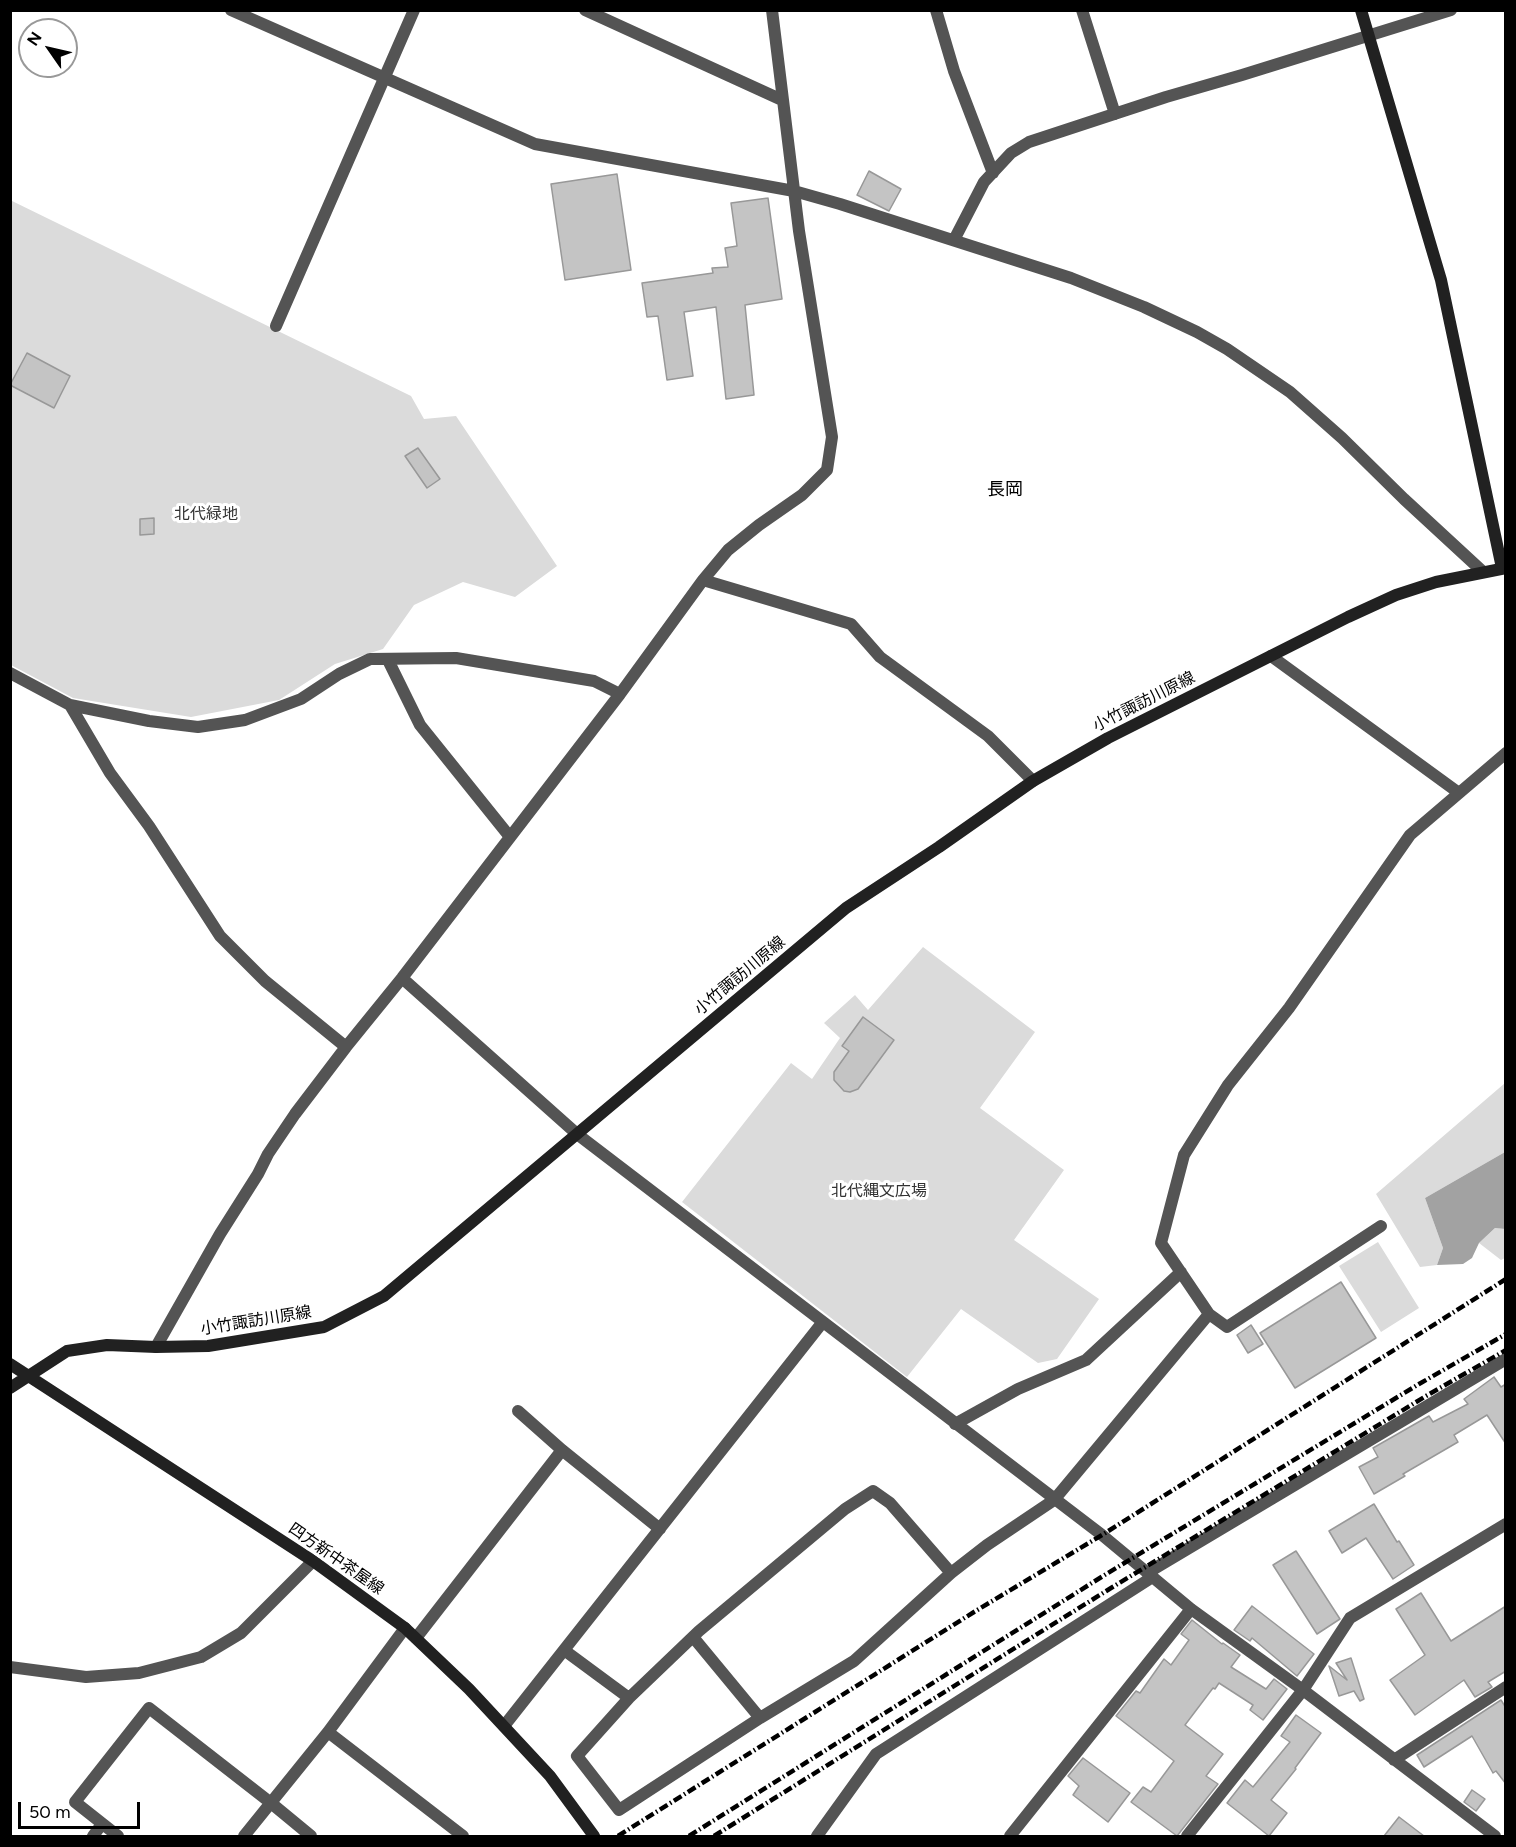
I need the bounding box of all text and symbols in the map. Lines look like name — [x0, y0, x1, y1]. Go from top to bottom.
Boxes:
north arrow — [18, 18, 78, 78]
text: N — [23, 28, 46, 49]
district label: 長岡 — [987, 479, 1023, 501]
park label: 北代緑地 — [174, 504, 238, 524]
street label: 小竹諏訪川原線 — [1090, 668, 1198, 736]
street label: 小竹諏訪川原線 — [691, 933, 789, 1019]
park label: 北代縄文広場 — [831, 1181, 927, 1201]
street label: 小竹諏訪川原線 — [199, 1303, 313, 1339]
street label: 四方新中茶屋線 — [285, 1519, 387, 1599]
scale bar — [21, 1790, 142, 1828]
text: 50 m — [29, 1801, 71, 1823]

